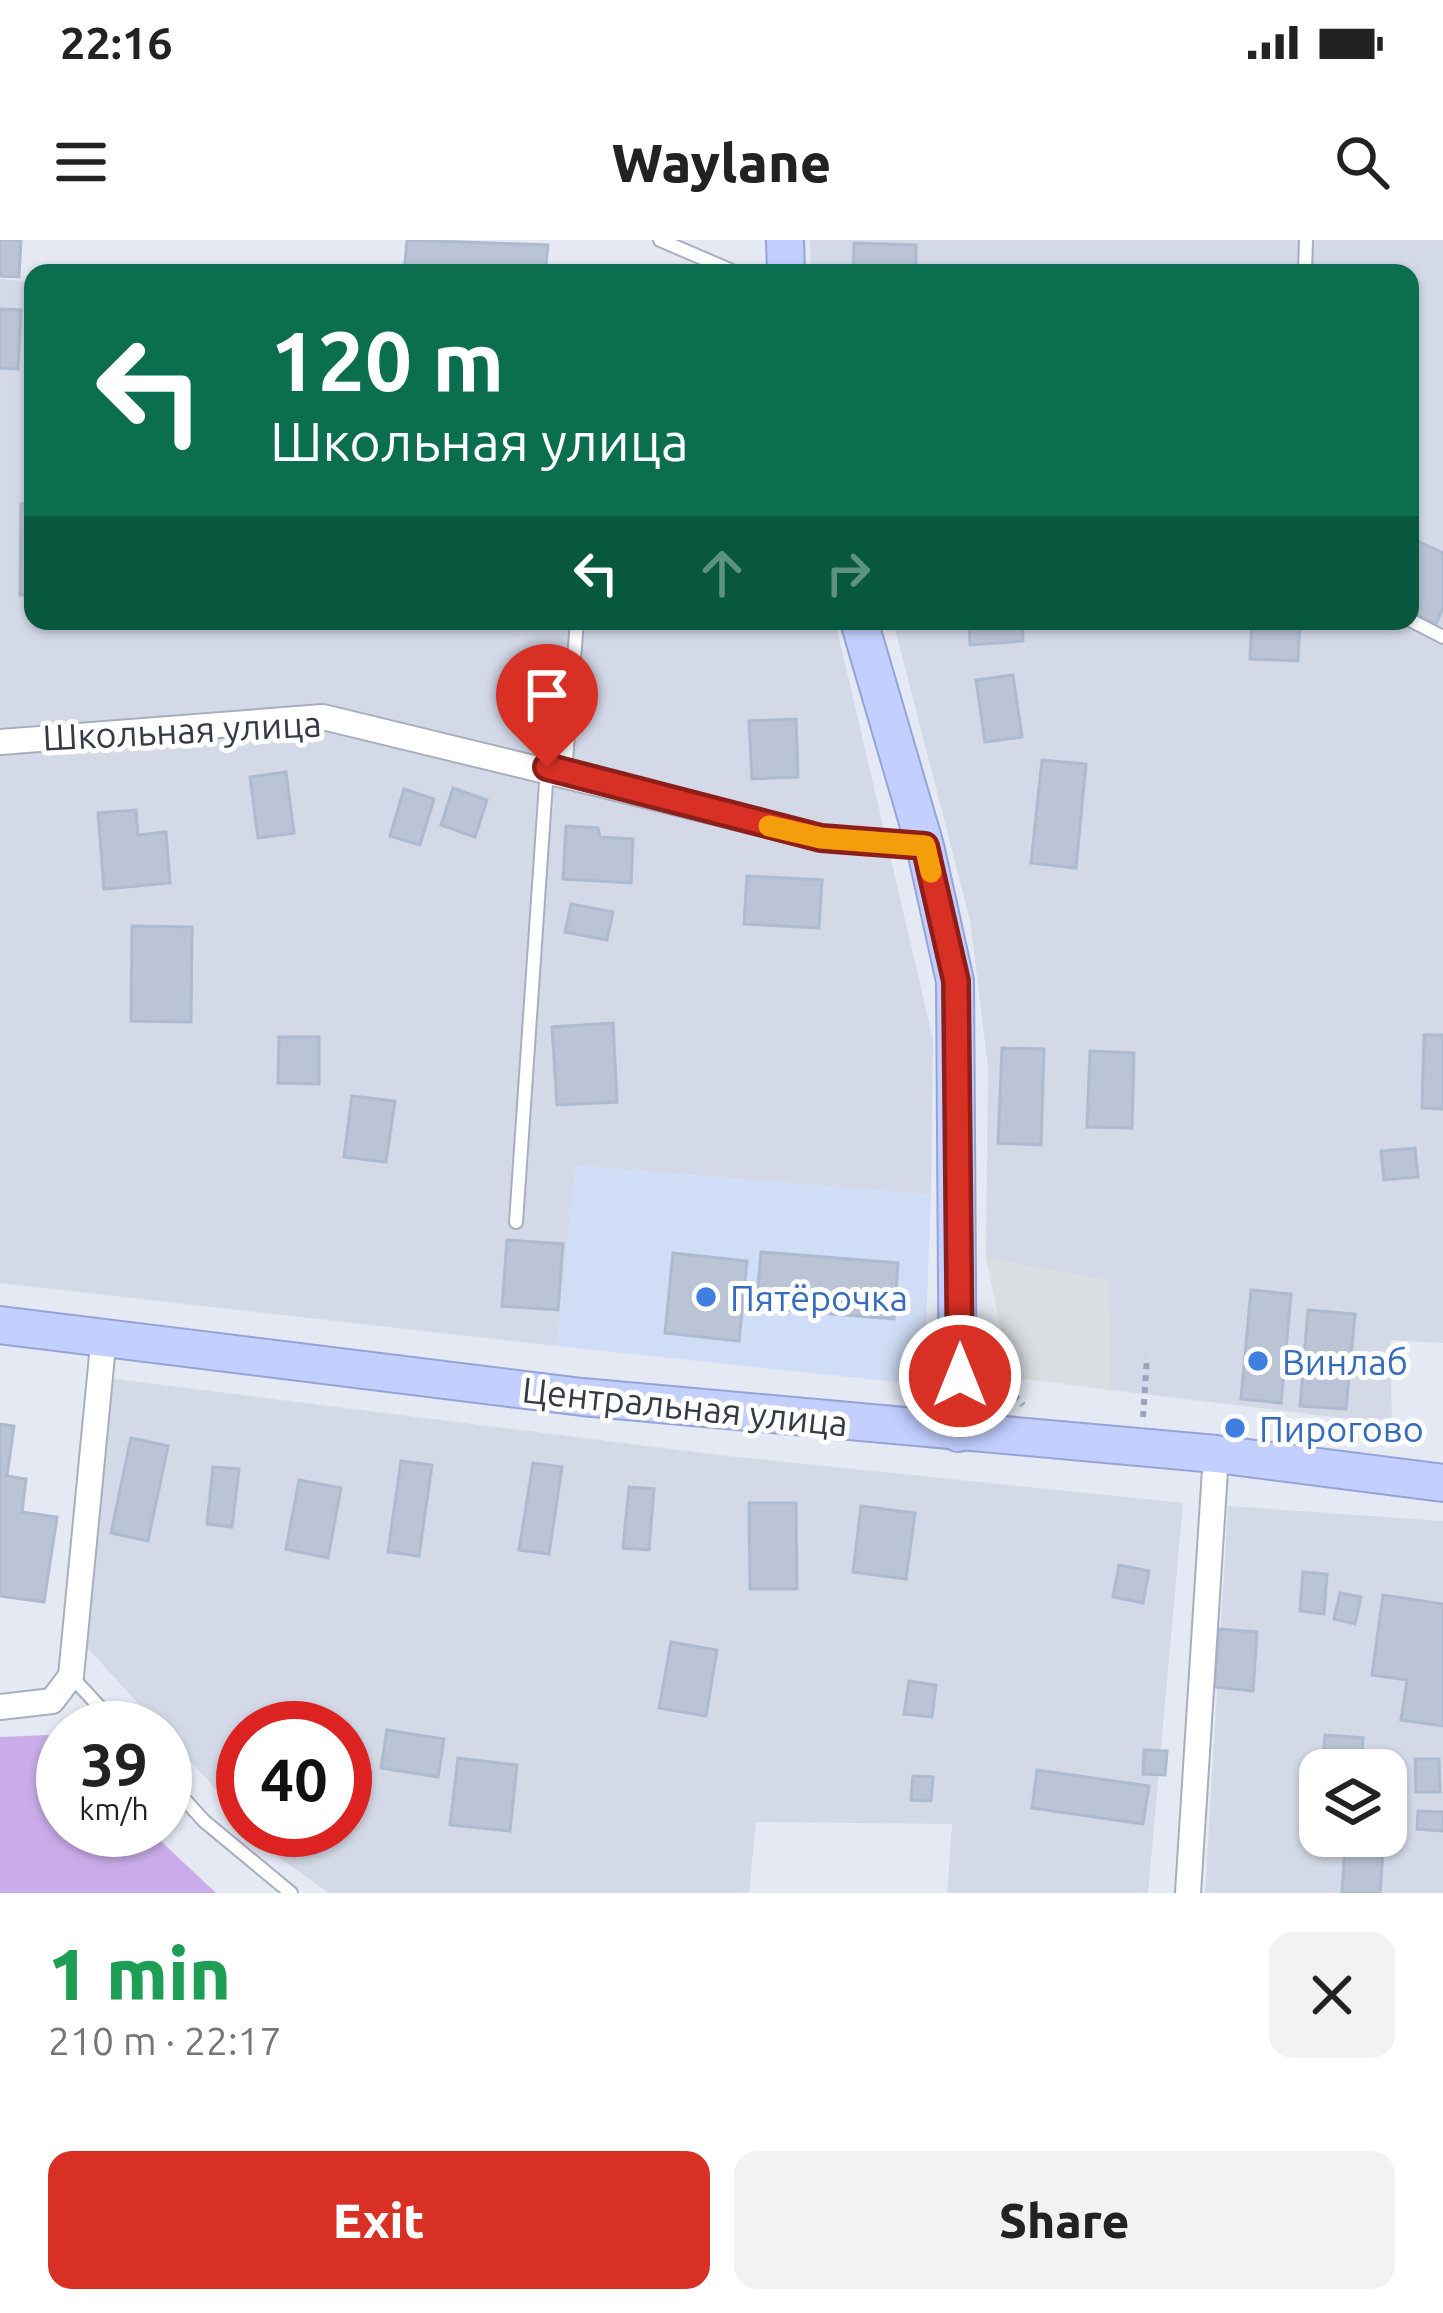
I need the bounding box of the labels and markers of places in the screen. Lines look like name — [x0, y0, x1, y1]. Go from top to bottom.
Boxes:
pin — [496, 644, 598, 767]
place label: Пятёрочка — [730, 1277, 908, 1318]
marker: Пятёрочка — [693, 1284, 719, 1310]
place label: Винлаб — [1282, 1341, 1408, 1382]
marker: Винлаб — [1245, 1348, 1271, 1374]
place label: Пирогово — [1259, 1408, 1424, 1449]
marker: Пирогово — [1222, 1415, 1248, 1441]

